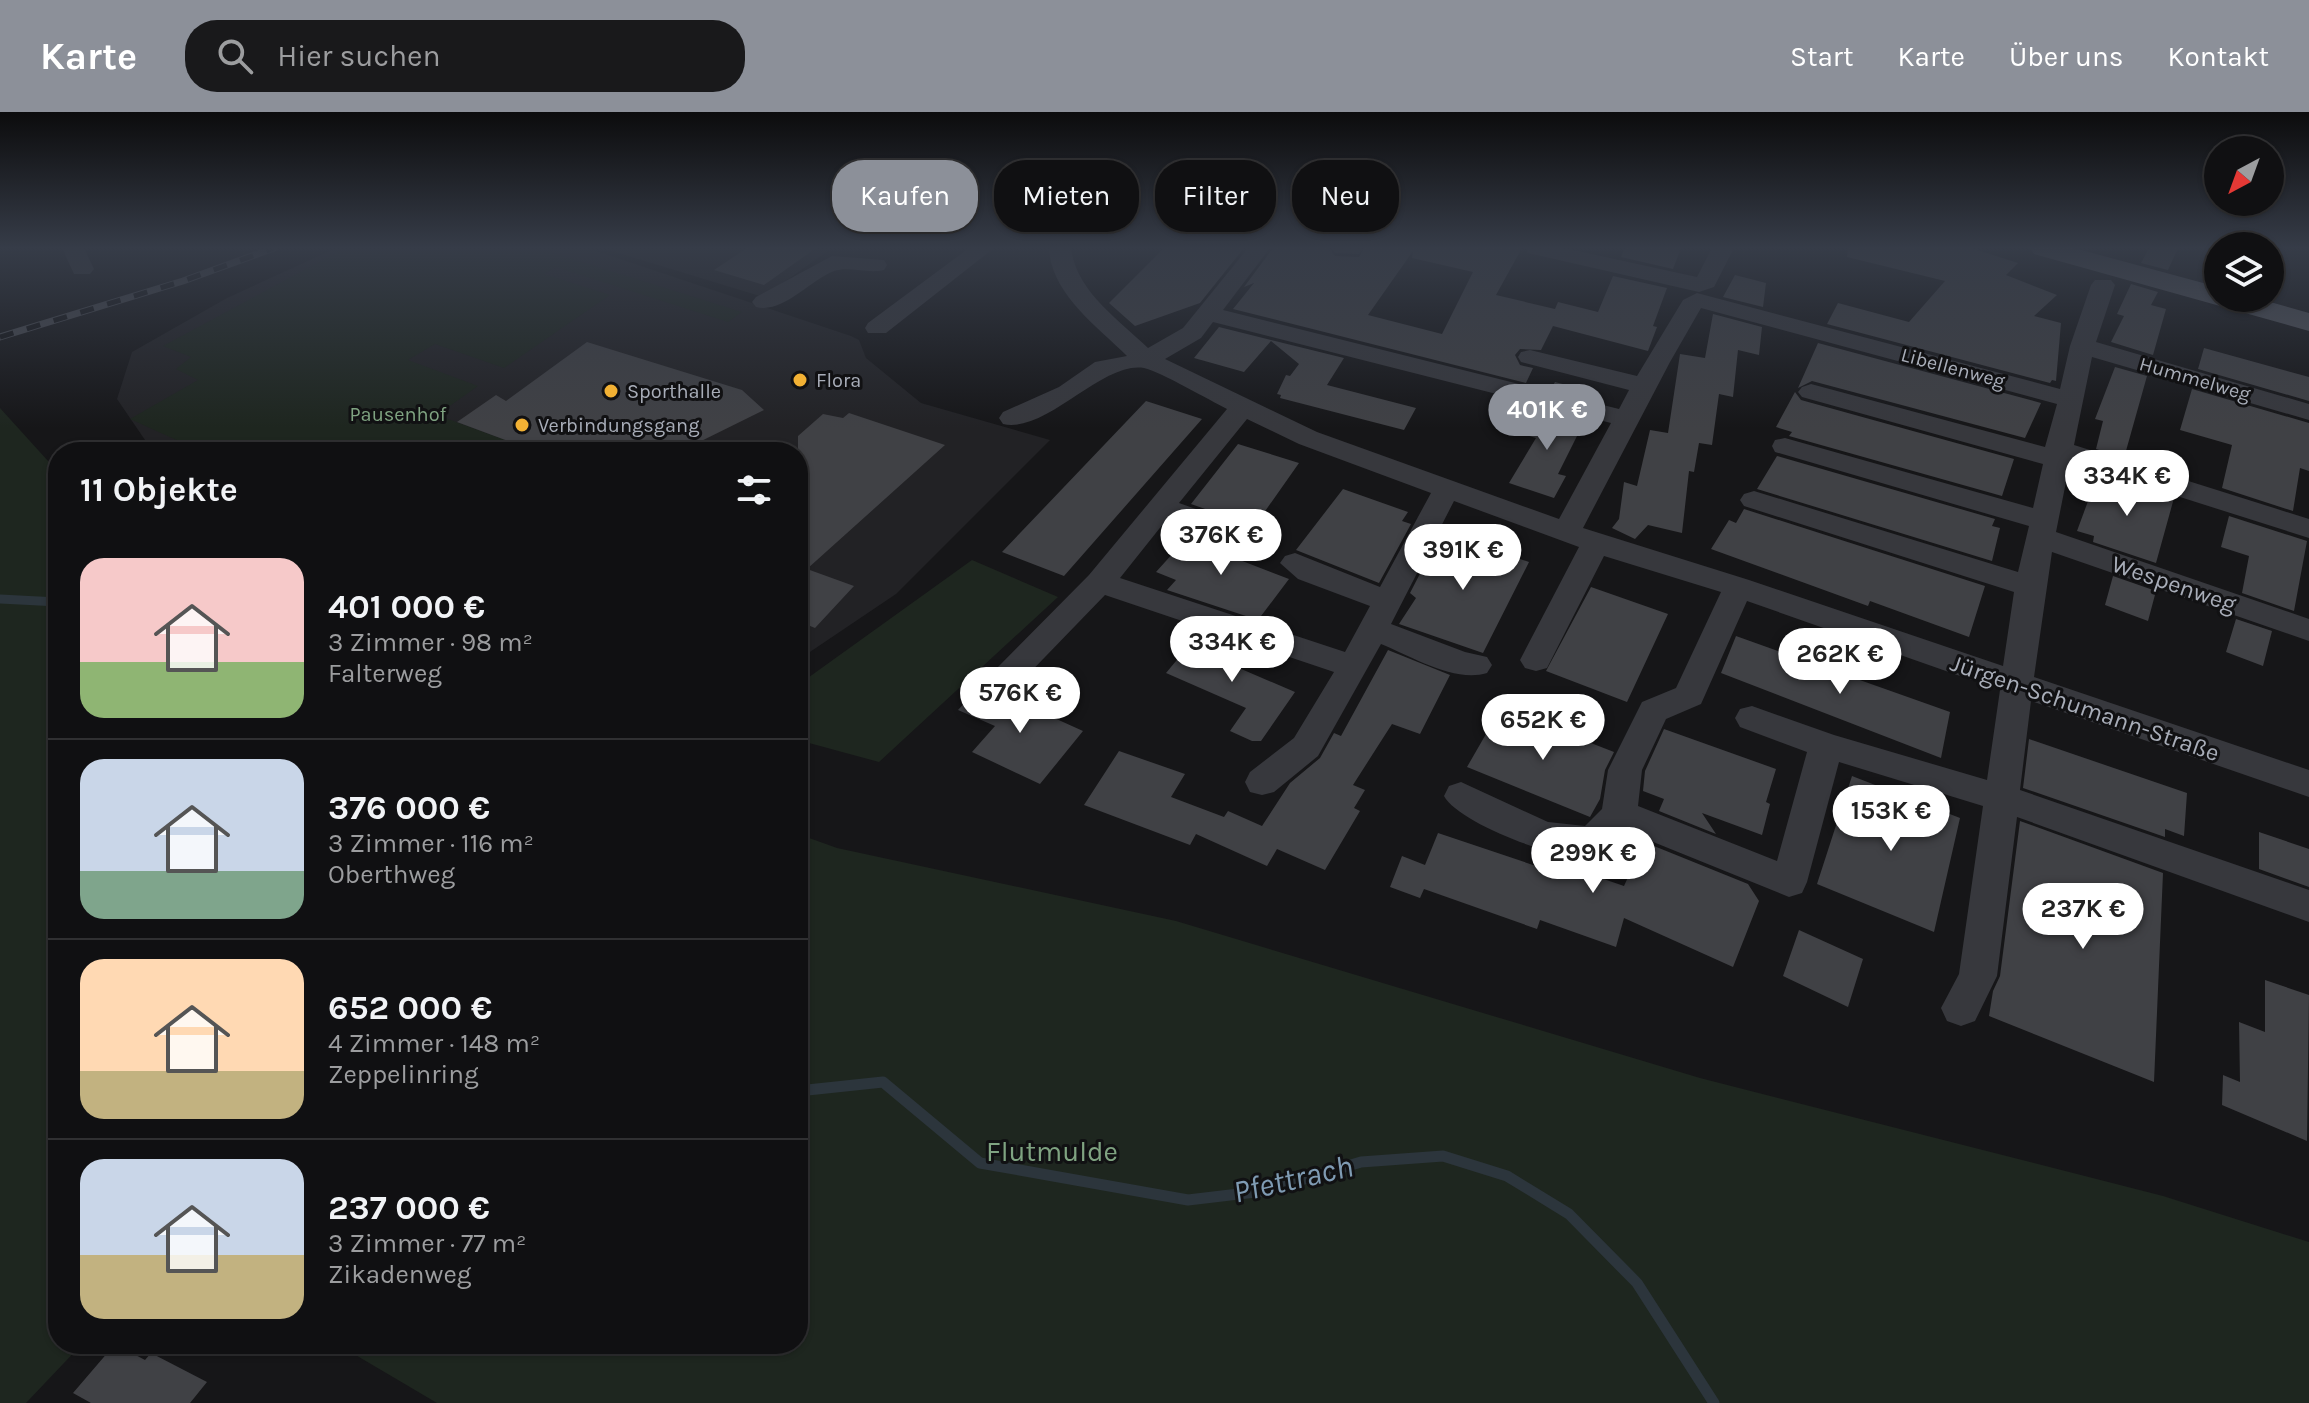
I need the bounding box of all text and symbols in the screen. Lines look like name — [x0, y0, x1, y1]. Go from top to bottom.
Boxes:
search box — [185, 20, 745, 92]
text: Karte — [40, 34, 137, 79]
icon: search — [213, 34, 257, 78]
text: Hier suchen — [277, 38, 441, 74]
text: Start — [1790, 40, 1853, 73]
text: Karte — [1897, 40, 1965, 73]
text: Über uns — [2009, 40, 2124, 73]
text: Kontakt — [2168, 40, 2269, 73]
north arrow — [2204, 136, 2284, 216]
map controls — [2204, 136, 2284, 312]
chip: Kaufen — [832, 160, 978, 232]
chip: Mieten — [994, 160, 1139, 232]
chip: Filter — [1155, 160, 1276, 232]
chip: Neu — [1292, 160, 1399, 232]
button: layers — [2204, 232, 2284, 312]
street label: Libellenweg — [1898, 343, 2008, 393]
street label: Hummelweg — [2137, 352, 2253, 406]
place label: Flora — [816, 369, 861, 392]
marker: Flora — [791, 371, 809, 389]
place label: Sporthalle — [627, 380, 721, 403]
marker: Sporthalle — [602, 382, 620, 400]
pin: 401K € — [1482, 384, 1612, 452]
text: 401K € — [1506, 394, 1588, 425]
park label: Pausenhof — [350, 403, 447, 426]
place label: Verbindungsgang — [538, 414, 699, 437]
marker: Verbindungsgang — [513, 416, 531, 434]
pin: 334K € — [2062, 450, 2192, 518]
text: 334K € — [2083, 460, 2171, 491]
icon: filters — [732, 468, 776, 512]
text: 11 Objekte — [80, 470, 238, 510]
pin: 376K € — [1156, 509, 1286, 577]
text: 376K € — [1179, 519, 1263, 550]
pin: 391K € — [1398, 524, 1528, 592]
text: 391K € — [1422, 534, 1504, 565]
street label: Wespenweg — [2108, 550, 2240, 618]
text: 401 000 € — [328, 587, 485, 627]
icon: home — [144, 590, 240, 686]
pin: 334K € — [1167, 616, 1297, 684]
text: 334K € — [1188, 626, 1276, 657]
text: 3 Zimmer · 98 m² — [328, 627, 533, 658]
pin: 262K € — [1775, 628, 1905, 696]
text: 262K € — [1796, 638, 1884, 669]
street label: Jürgen-Schumann-Straße — [1947, 649, 2223, 767]
text: Falterweg — [328, 658, 442, 689]
pin: 576K € — [955, 667, 1085, 735]
text: 576K € — [978, 677, 1062, 708]
pin: 652K € — [1478, 694, 1608, 762]
text: 652K € — [1500, 704, 1586, 735]
pin: 153K € — [1826, 785, 1956, 853]
text: 376 000 € — [328, 788, 490, 828]
icon: home — [144, 791, 240, 887]
text: 153K € — [1851, 795, 1931, 826]
pin: 299K € — [1528, 827, 1658, 895]
text: 3 Zimmer · 116 m² — [328, 828, 534, 859]
text: 299K € — [1549, 837, 1637, 868]
text: Oberthweg — [328, 859, 455, 890]
pin: 237K € — [2018, 883, 2148, 951]
text: 237K € — [2041, 893, 2125, 924]
text: 652 000 € — [328, 988, 492, 1028]
icon: home — [144, 991, 240, 1087]
text: 4 Zimmer · 148 m² — [328, 1028, 540, 1059]
text: Zeppelinring — [328, 1059, 479, 1090]
park label: Flutmulde — [986, 1135, 1118, 1168]
water label: Pfettrach — [1230, 1147, 1356, 1211]
text: 237 000 € — [328, 1188, 490, 1228]
icon: home — [144, 1191, 240, 1287]
text: 3 Zimmer · 77 m² — [328, 1228, 526, 1259]
text: Zikadenweg — [328, 1259, 471, 1290]

